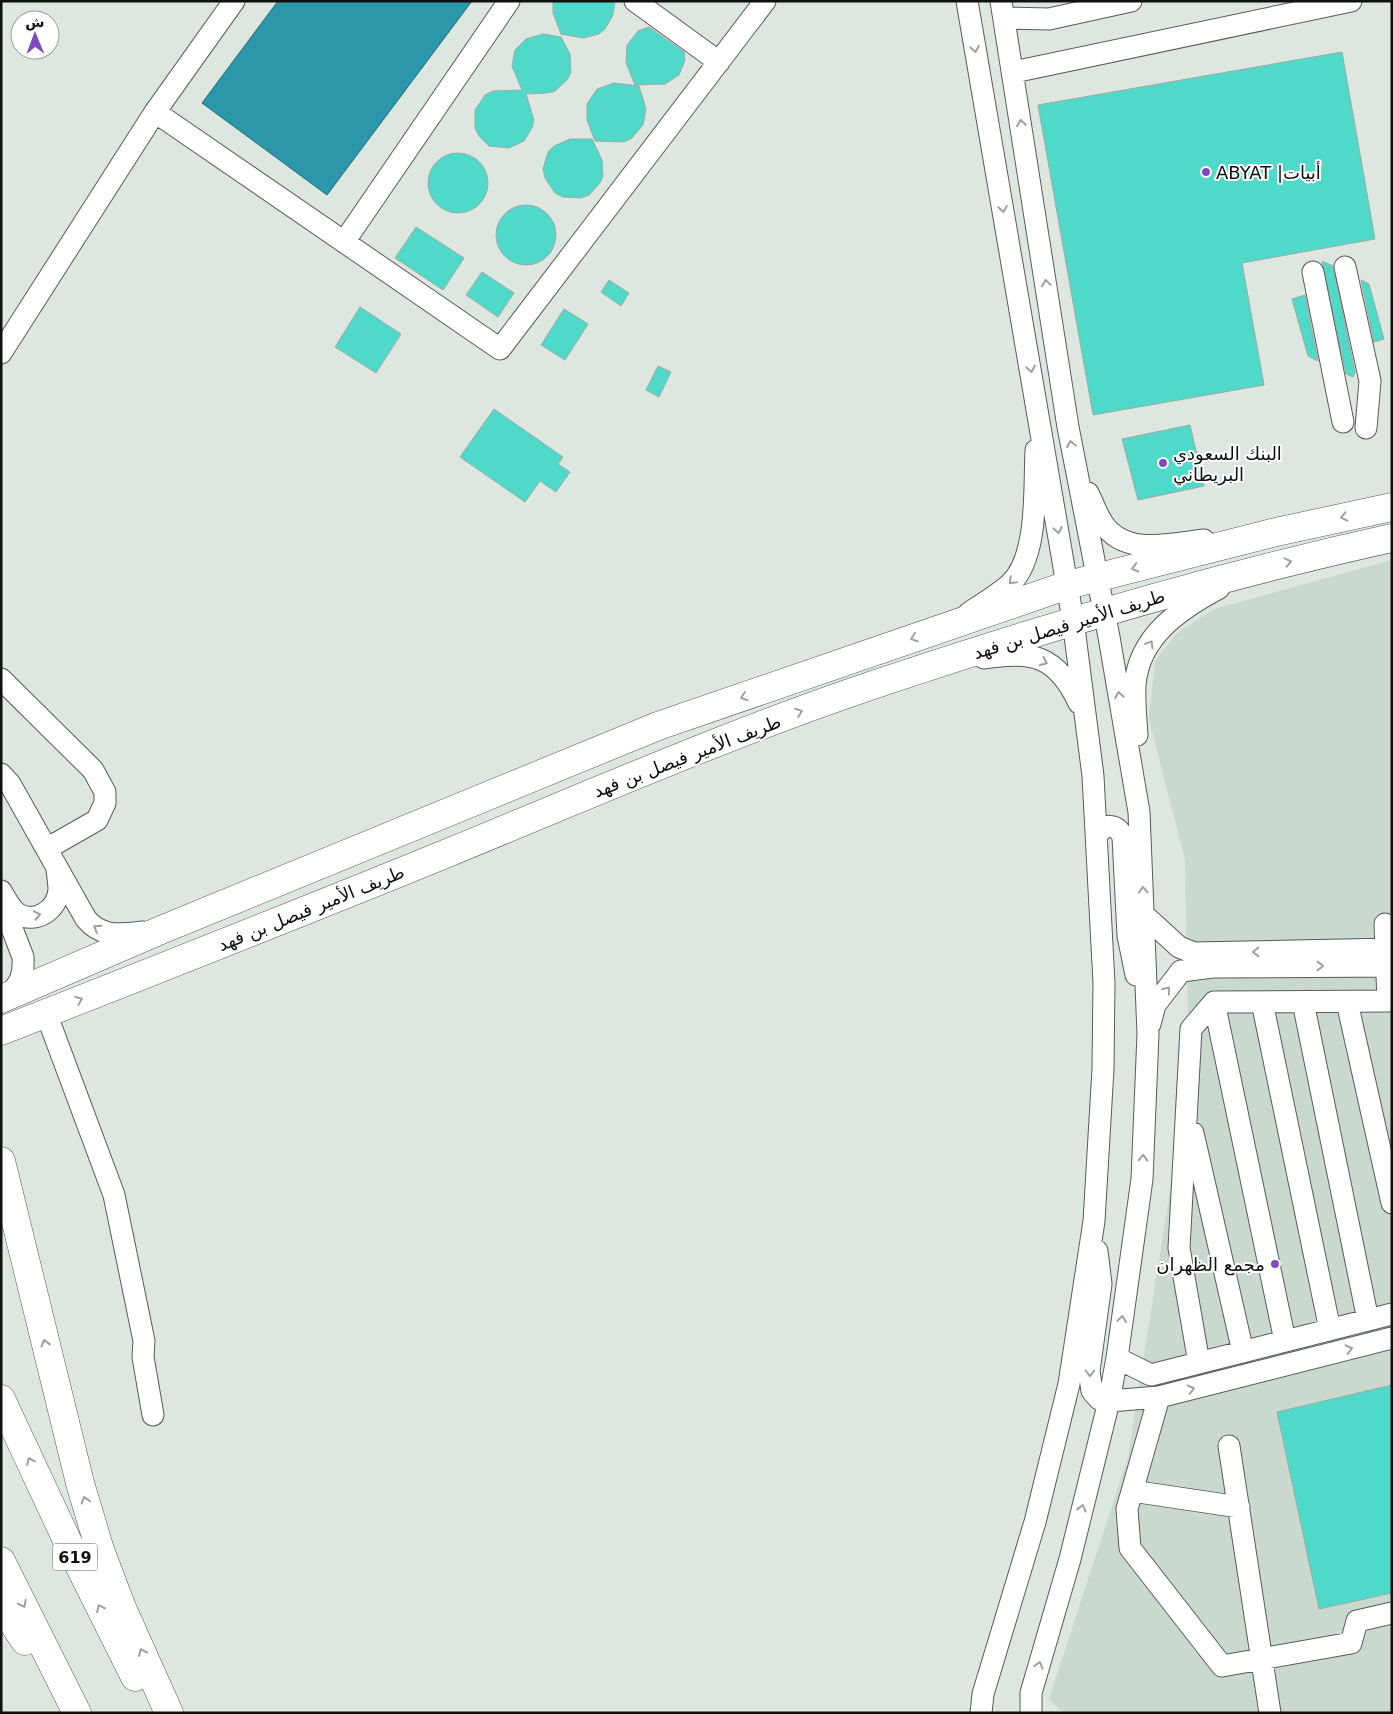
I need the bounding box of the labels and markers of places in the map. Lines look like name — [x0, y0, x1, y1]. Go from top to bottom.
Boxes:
place label: ABYAT |أبيات — [1216, 161, 1321, 183]
marker: ABYAT |أبيات — [1200, 166, 1212, 178]
place label: البنك السعودي البريطاني — [1173, 443, 1282, 486]
marker: البنك السعودي البريطاني — [1157, 457, 1169, 469]
place label: مجمع الظهران — [1156, 1254, 1265, 1276]
marker: مجمع الظهران — [1269, 1258, 1281, 1270]

